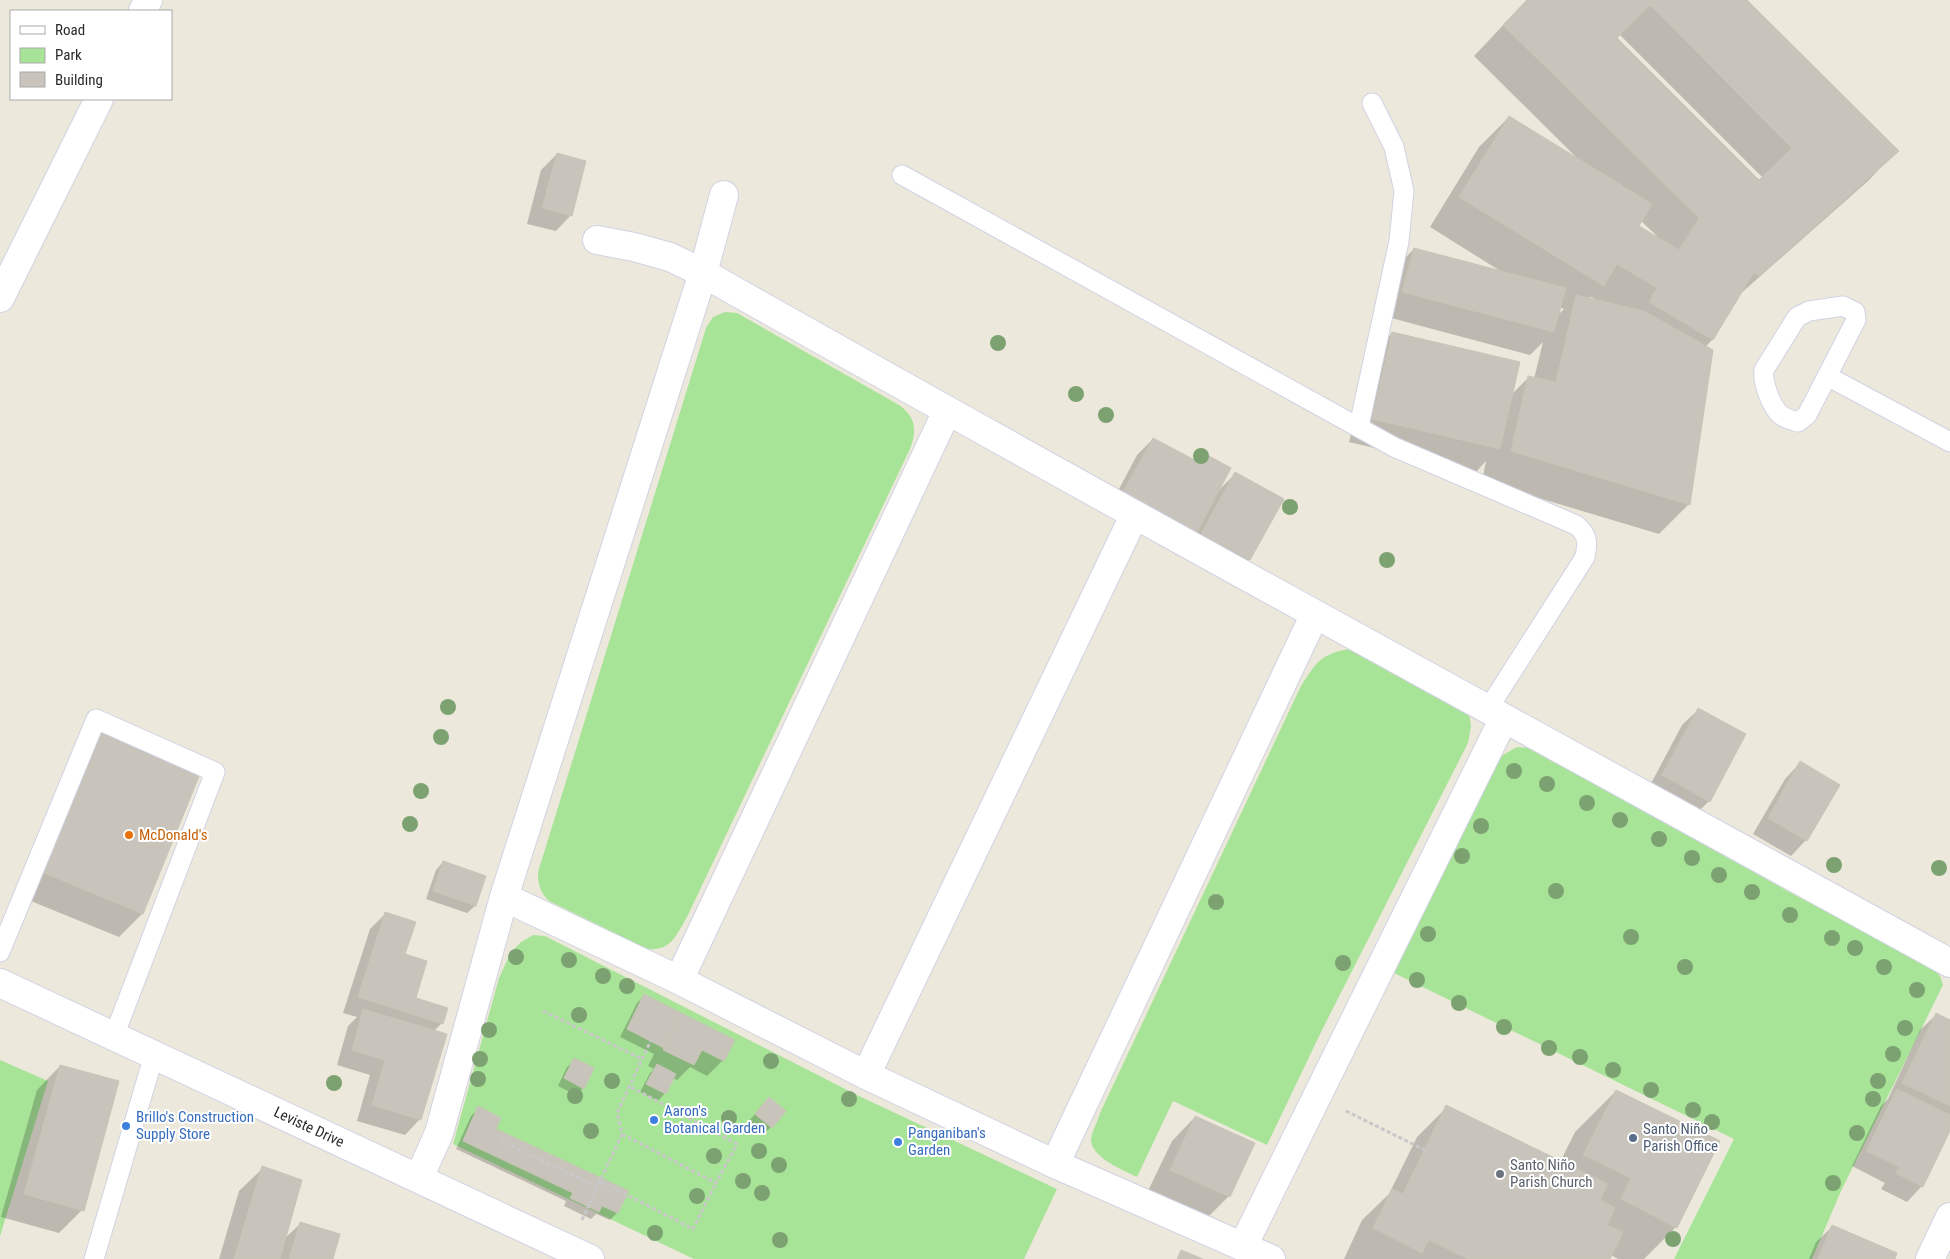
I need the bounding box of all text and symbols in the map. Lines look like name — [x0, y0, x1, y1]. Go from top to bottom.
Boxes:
legend — [10, 10, 172, 100]
text: Road — [55, 21, 85, 39]
text: Park — [55, 46, 82, 64]
text: Building — [55, 71, 103, 89]
place label: McDonald's — [139, 826, 208, 844]
marker: McDonald's — [123, 829, 135, 841]
place label: Aaron's Botanical Garden — [664, 1102, 765, 1137]
street label: Leviste Drive — [271, 1103, 347, 1151]
place label: Brillo's Construction Supply Store — [136, 1108, 254, 1143]
marker: Aaron's Botanical Garden — [648, 1114, 660, 1126]
marker: Brillo's Construction Supply Store — [120, 1120, 132, 1132]
place label: Santo Niño Parish Office — [1643, 1120, 1718, 1155]
place label: Panganiban's Garden — [908, 1124, 986, 1159]
marker: Santo Niño Parish Office — [1627, 1132, 1639, 1144]
marker: Panganiban's Garden — [892, 1136, 904, 1148]
place label: Santo Niño Parish Church — [1510, 1156, 1593, 1191]
marker: Santo Niño Parish Church — [1494, 1168, 1506, 1180]

